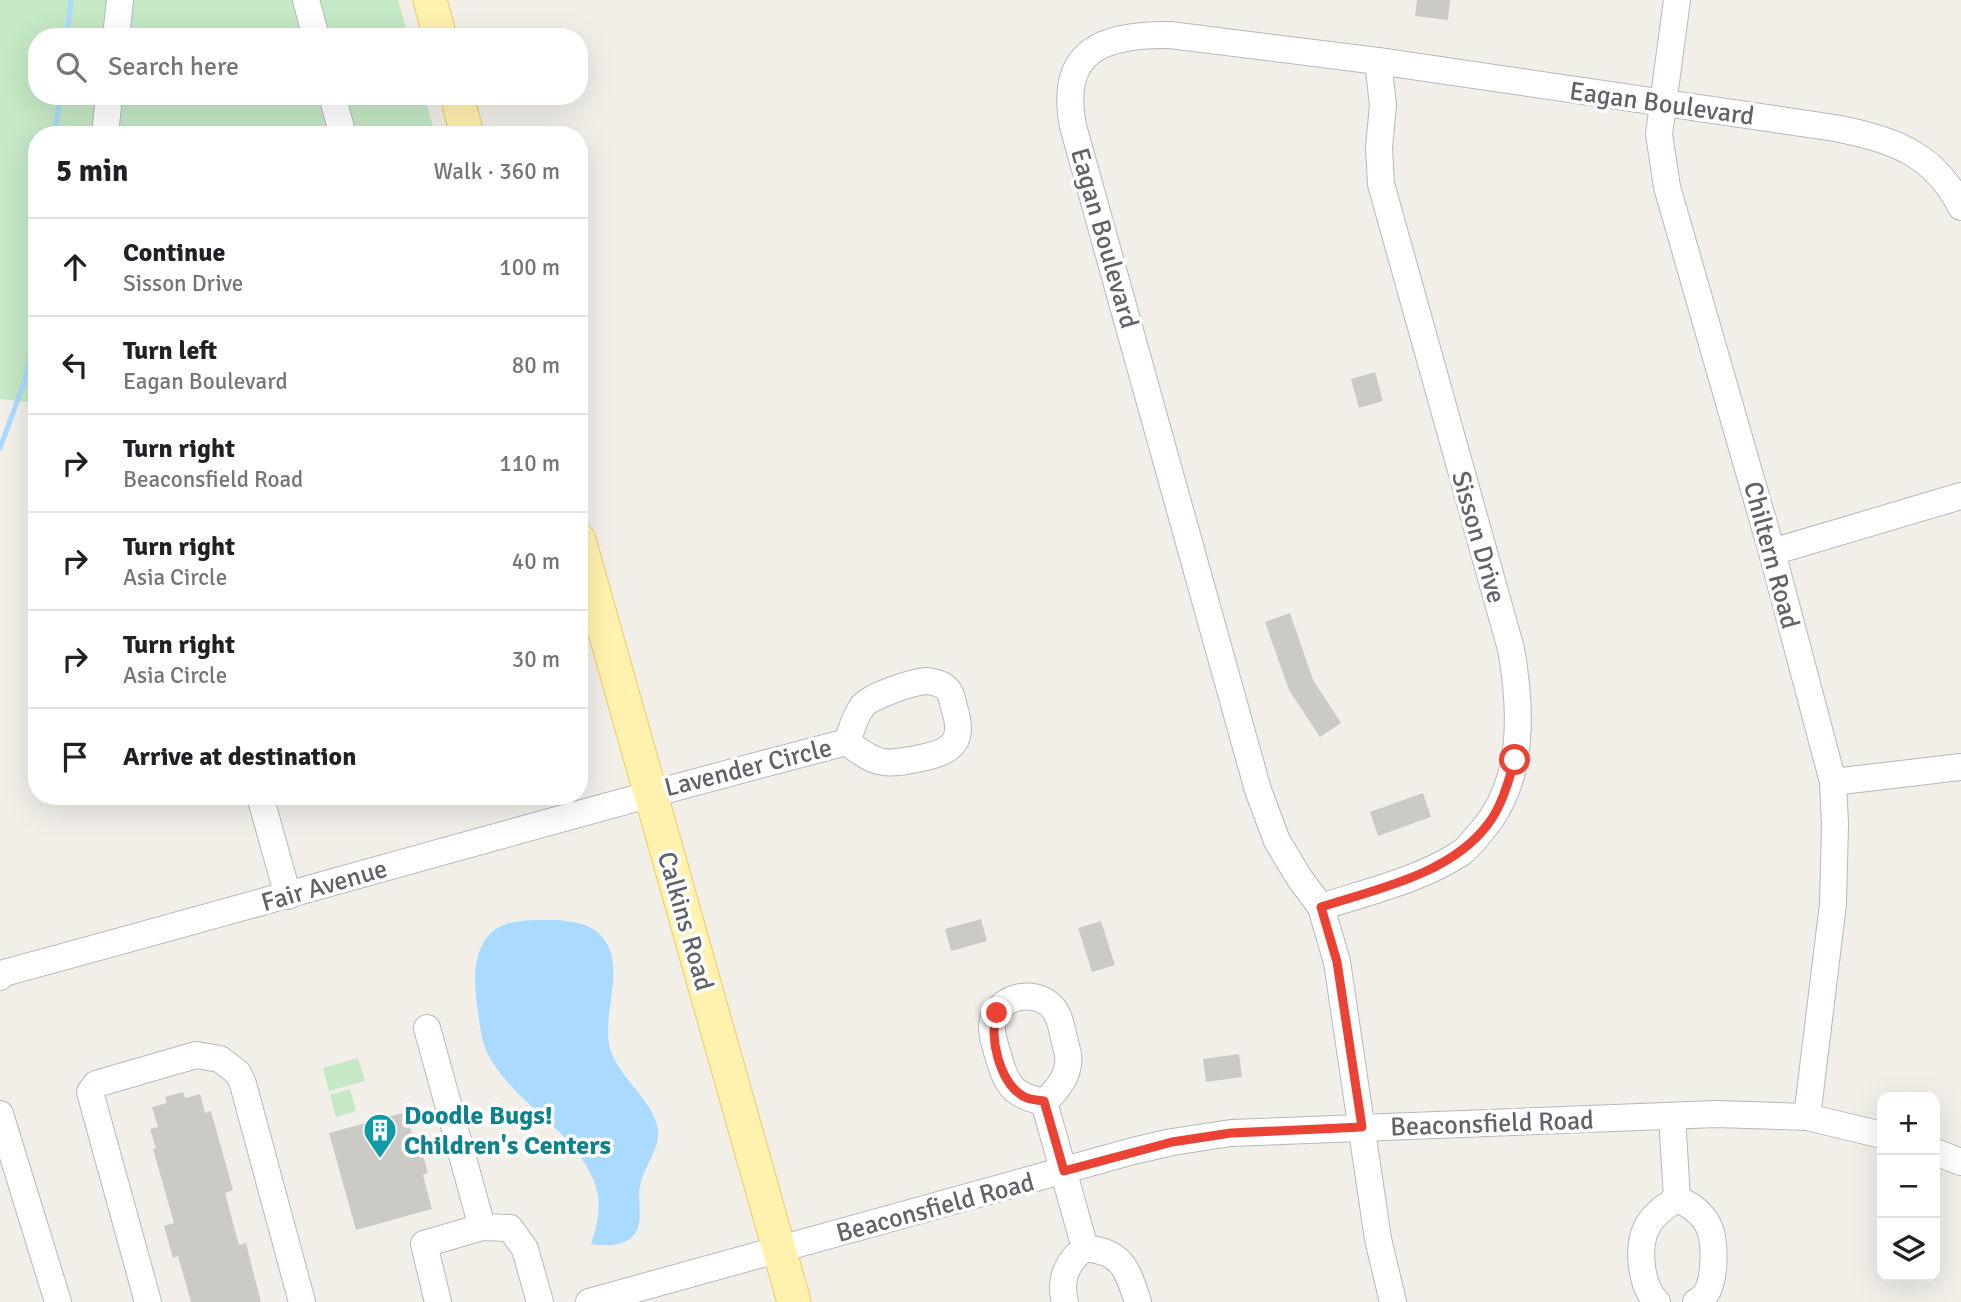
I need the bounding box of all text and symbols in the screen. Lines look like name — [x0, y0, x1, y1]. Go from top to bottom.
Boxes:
search box — [28, 28, 588, 105]
icon: search — [52, 48, 90, 86]
text: Search here — [108, 51, 239, 83]
street label: Eagan Boulevard — [1568, 75, 1756, 133]
street label: Eagan Boulevard — [1063, 144, 1145, 332]
text: 5 min — [56, 153, 128, 190]
text: Walk · 360 m — [434, 157, 560, 186]
text: Continue — [123, 237, 225, 269]
icon: ahead — [56, 248, 94, 286]
text: 100 m — [499, 253, 560, 282]
text: Sisson Drive — [123, 269, 243, 298]
text: Turn left — [123, 335, 217, 367]
icon: left — [56, 346, 94, 384]
text: 80 m — [512, 351, 560, 380]
text: Eagan Boulevard — [123, 367, 288, 396]
text: Turn right — [123, 433, 235, 465]
icon: right — [56, 444, 94, 482]
text: 110 m — [499, 449, 560, 478]
text: Beaconsfield Road — [123, 465, 303, 494]
street label: Sisson Drive — [1444, 468, 1512, 607]
street label: Chiltern Road — [1736, 478, 1806, 632]
text: Turn right — [123, 531, 235, 563]
icon: right — [56, 542, 94, 580]
text: 40 m — [512, 547, 560, 576]
text: Asia Circle — [123, 563, 227, 592]
text: Turn right — [123, 629, 235, 661]
icon: right — [56, 640, 94, 678]
text: 30 m — [512, 645, 560, 674]
text: Asia Circle — [123, 661, 227, 690]
street label: Lavender Circle — [661, 732, 835, 804]
icon: arrive — [56, 738, 94, 776]
text: Arrive at destination — [123, 741, 356, 773]
route start — [1499, 744, 1530, 775]
street label: Calkins Road — [650, 848, 720, 995]
street label: Fair Avenue — [258, 853, 391, 919]
route end — [981, 997, 1012, 1028]
map controls — [1877, 1092, 1940, 1281]
button: + — [1877, 1092, 1940, 1155]
place label: Doodle Bugs! Children's Centers — [404, 1100, 611, 1162]
street label: Beaconsfield Road — [1390, 1104, 1594, 1144]
building icon: Doodle Bugs! Children's Centers — [361, 1111, 399, 1160]
button: − — [1877, 1155, 1940, 1218]
street label: Beaconsfield Road — [833, 1166, 1038, 1250]
button: layers — [1877, 1218, 1940, 1281]

